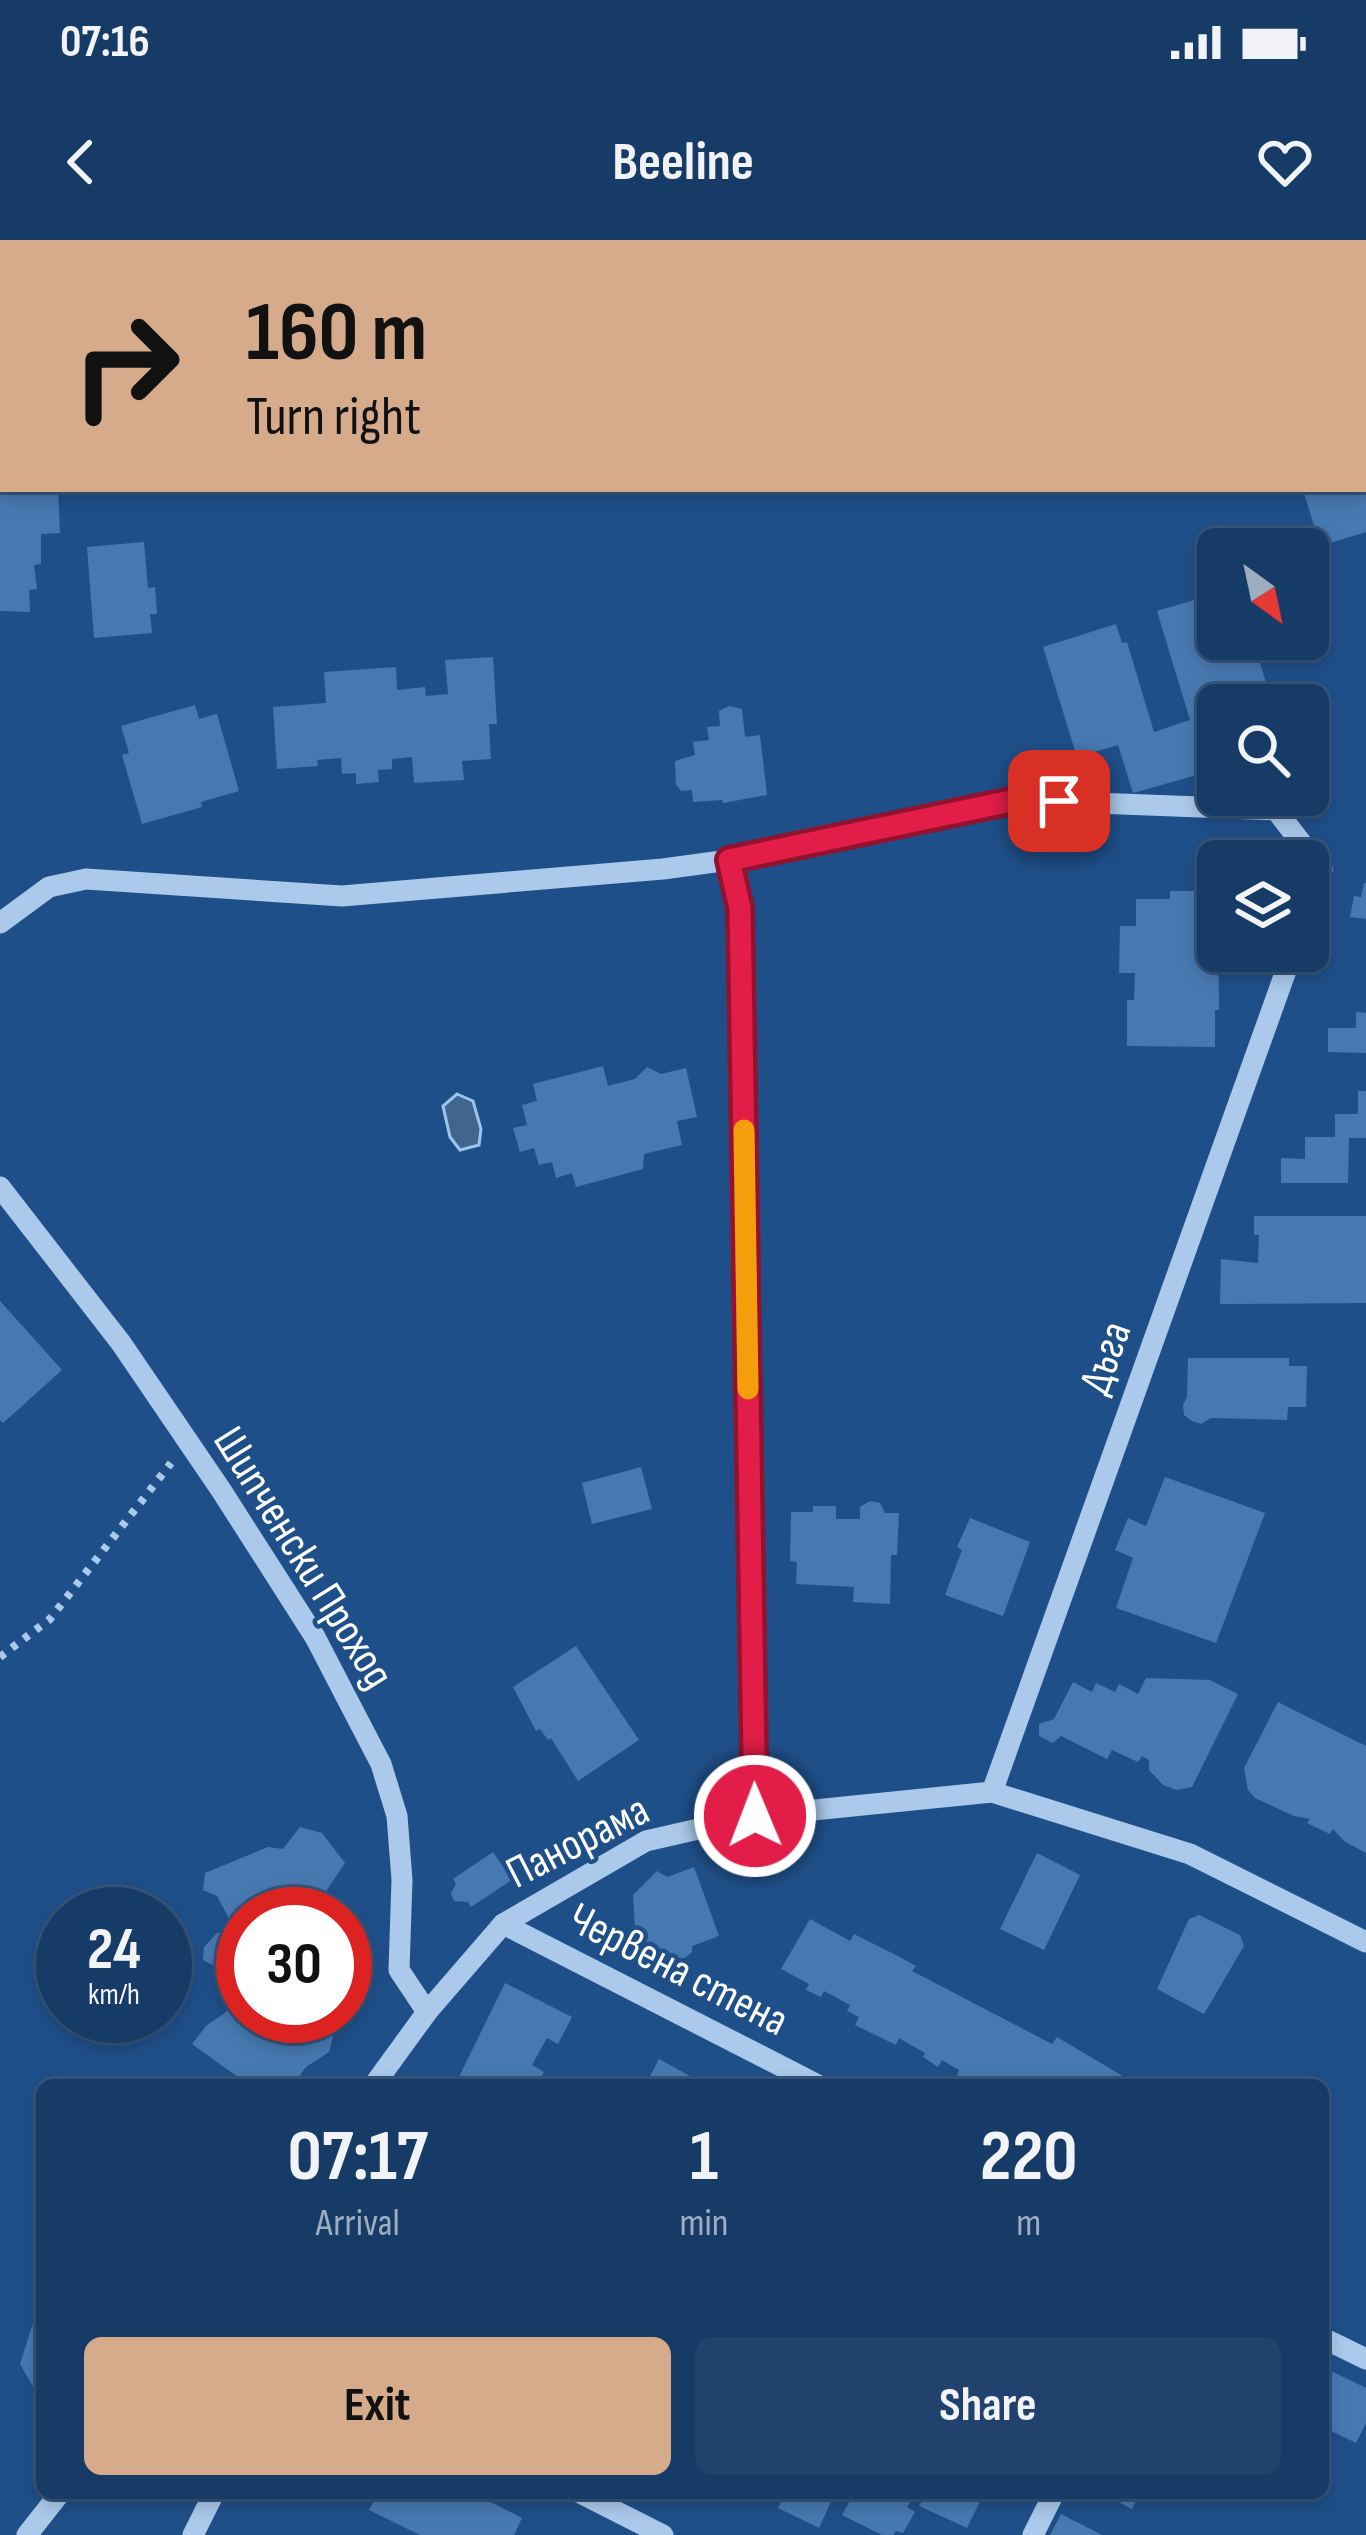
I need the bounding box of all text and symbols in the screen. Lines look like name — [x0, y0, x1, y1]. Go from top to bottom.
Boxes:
text: 07:16 — [60, 15, 150, 70]
icon: back — [48, 129, 114, 195]
icon: heart — [1252, 129, 1318, 195]
text: Beeline — [612, 130, 754, 195]
text: 160 m — [246, 283, 427, 384]
icon: right — [48, 288, 204, 444]
text: Turn right — [246, 385, 421, 450]
north arrow — [1197, 528, 1329, 660]
map controls — [1197, 528, 1329, 972]
button: search — [1197, 684, 1329, 816]
pin — [1008, 750, 1110, 852]
icon: arrive — [1026, 768, 1092, 834]
button: layers — [1197, 840, 1329, 972]
street label: Дъга — [1068, 1314, 1144, 1402]
street label: Шипченски Проход — [201, 1417, 405, 1699]
position arrow — [692, 1753, 818, 1879]
street label: Панорама — [497, 1783, 659, 1901]
speed limit sign: 30 — [216, 1887, 372, 2043]
street label: Червена стена — [559, 1891, 797, 2049]
text: 24 — [87, 1914, 141, 1986]
text: km/h — [88, 1977, 140, 2013]
text: 07:17 — [288, 2114, 428, 2201]
text: 1 — [690, 2114, 718, 2201]
text: 220 — [980, 2114, 1077, 2201]
text: Arrival — [316, 2200, 400, 2247]
text: min — [680, 2200, 729, 2247]
text: m — [1016, 2200, 1041, 2247]
button: Exit — [84, 2337, 671, 2475]
button: Share — [695, 2337, 1281, 2475]

